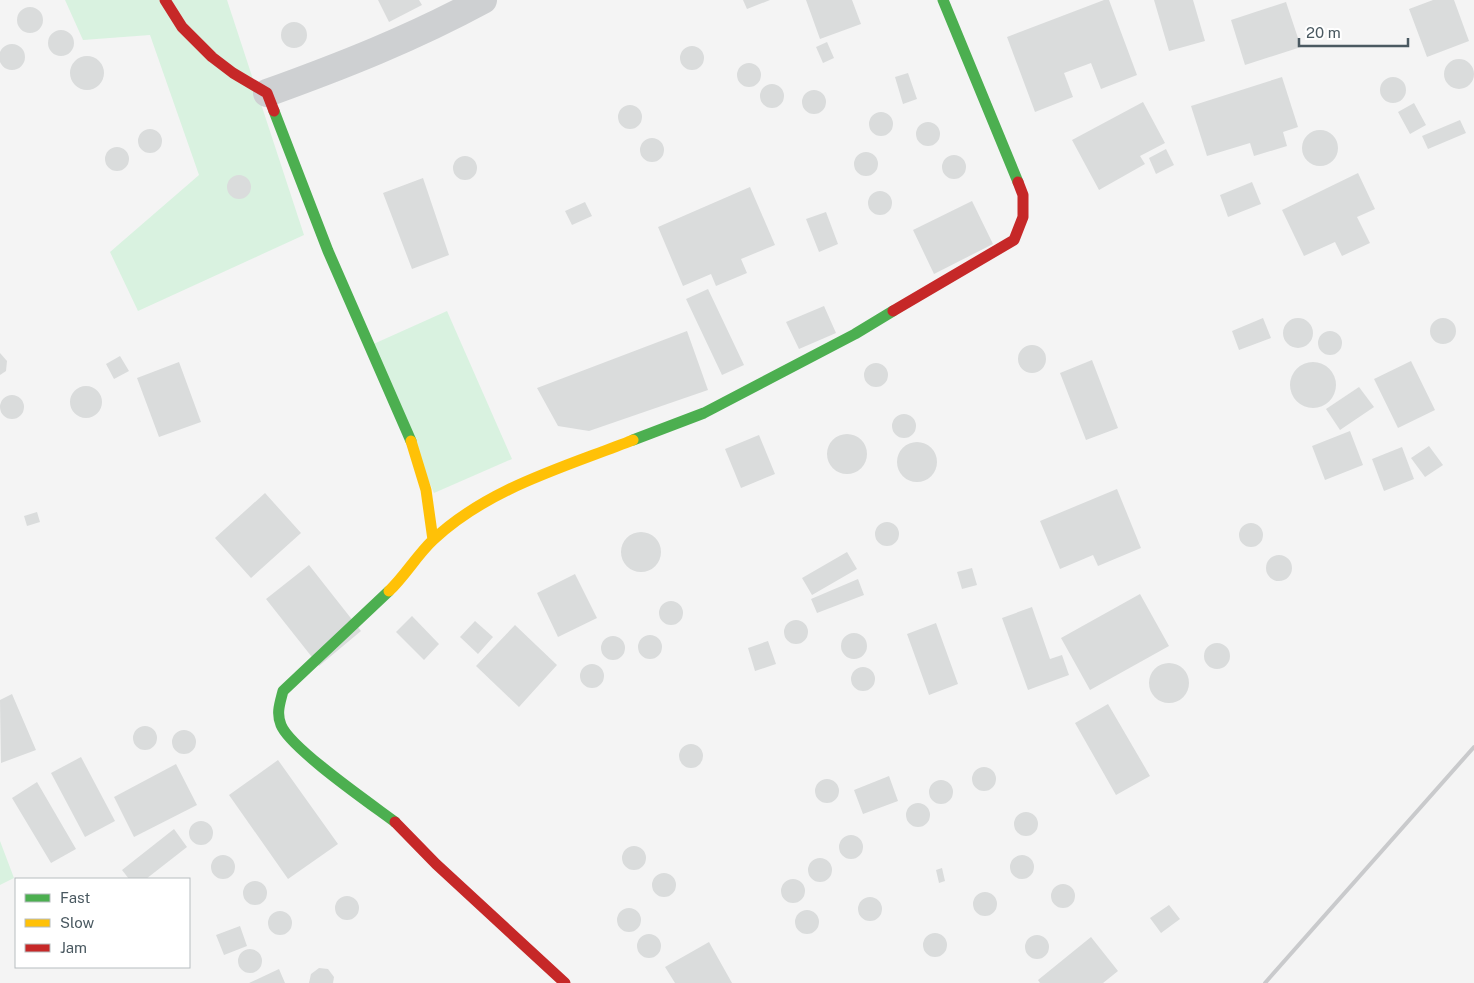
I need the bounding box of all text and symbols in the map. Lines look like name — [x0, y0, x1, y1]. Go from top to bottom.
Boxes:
scale bar — [1299, 15, 1408, 47]
text: 20 m — [1306, 24, 1341, 41]
legend — [15, 878, 190, 968]
text: Fast — [60, 889, 90, 906]
text: Slow — [60, 914, 95, 931]
text: Jam — [60, 939, 87, 956]

